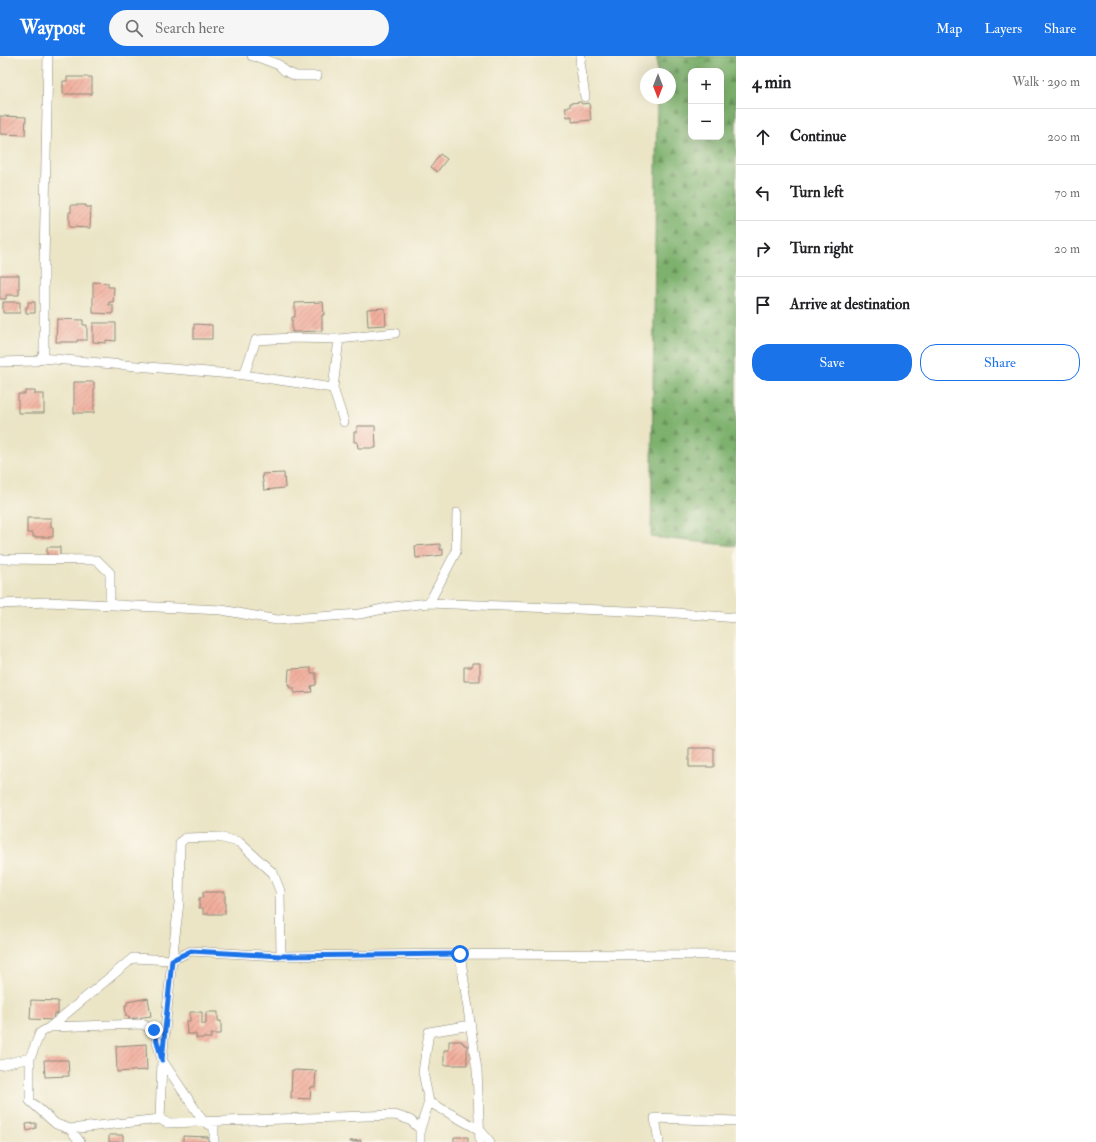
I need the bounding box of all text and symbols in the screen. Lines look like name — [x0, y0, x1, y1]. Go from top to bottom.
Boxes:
search box — [109, 10, 389, 46]
text: Waypost — [20, 16, 85, 40]
icon: search — [123, 17, 145, 39]
text: Search here — [155, 19, 224, 38]
text: Map — [936, 20, 962, 37]
text: Layers — [984, 20, 1022, 37]
text: Share — [1044, 20, 1076, 37]
north arrow — [640, 68, 676, 104]
map controls — [688, 68, 724, 140]
button: + — [688, 68, 724, 104]
text: 4 min — [752, 72, 791, 93]
text: Walk · 290 m — [1012, 74, 1080, 90]
button: − — [688, 104, 724, 140]
icon: ahead — [752, 126, 774, 148]
text: Continue — [790, 127, 846, 146]
text: 200 m — [1047, 129, 1080, 145]
icon: left — [752, 182, 774, 204]
text: Turn left — [790, 183, 844, 202]
text: 70 m — [1055, 185, 1080, 201]
icon: right — [752, 238, 774, 260]
text: Turn right — [790, 239, 853, 258]
text: 20 m — [1054, 241, 1080, 257]
icon: arrive — [752, 294, 774, 316]
text: Arrive at destination — [790, 295, 910, 314]
button: Save — [752, 344, 912, 381]
button: Share — [920, 344, 1080, 381]
route start — [451, 945, 469, 963]
route end — [145, 1021, 163, 1039]

